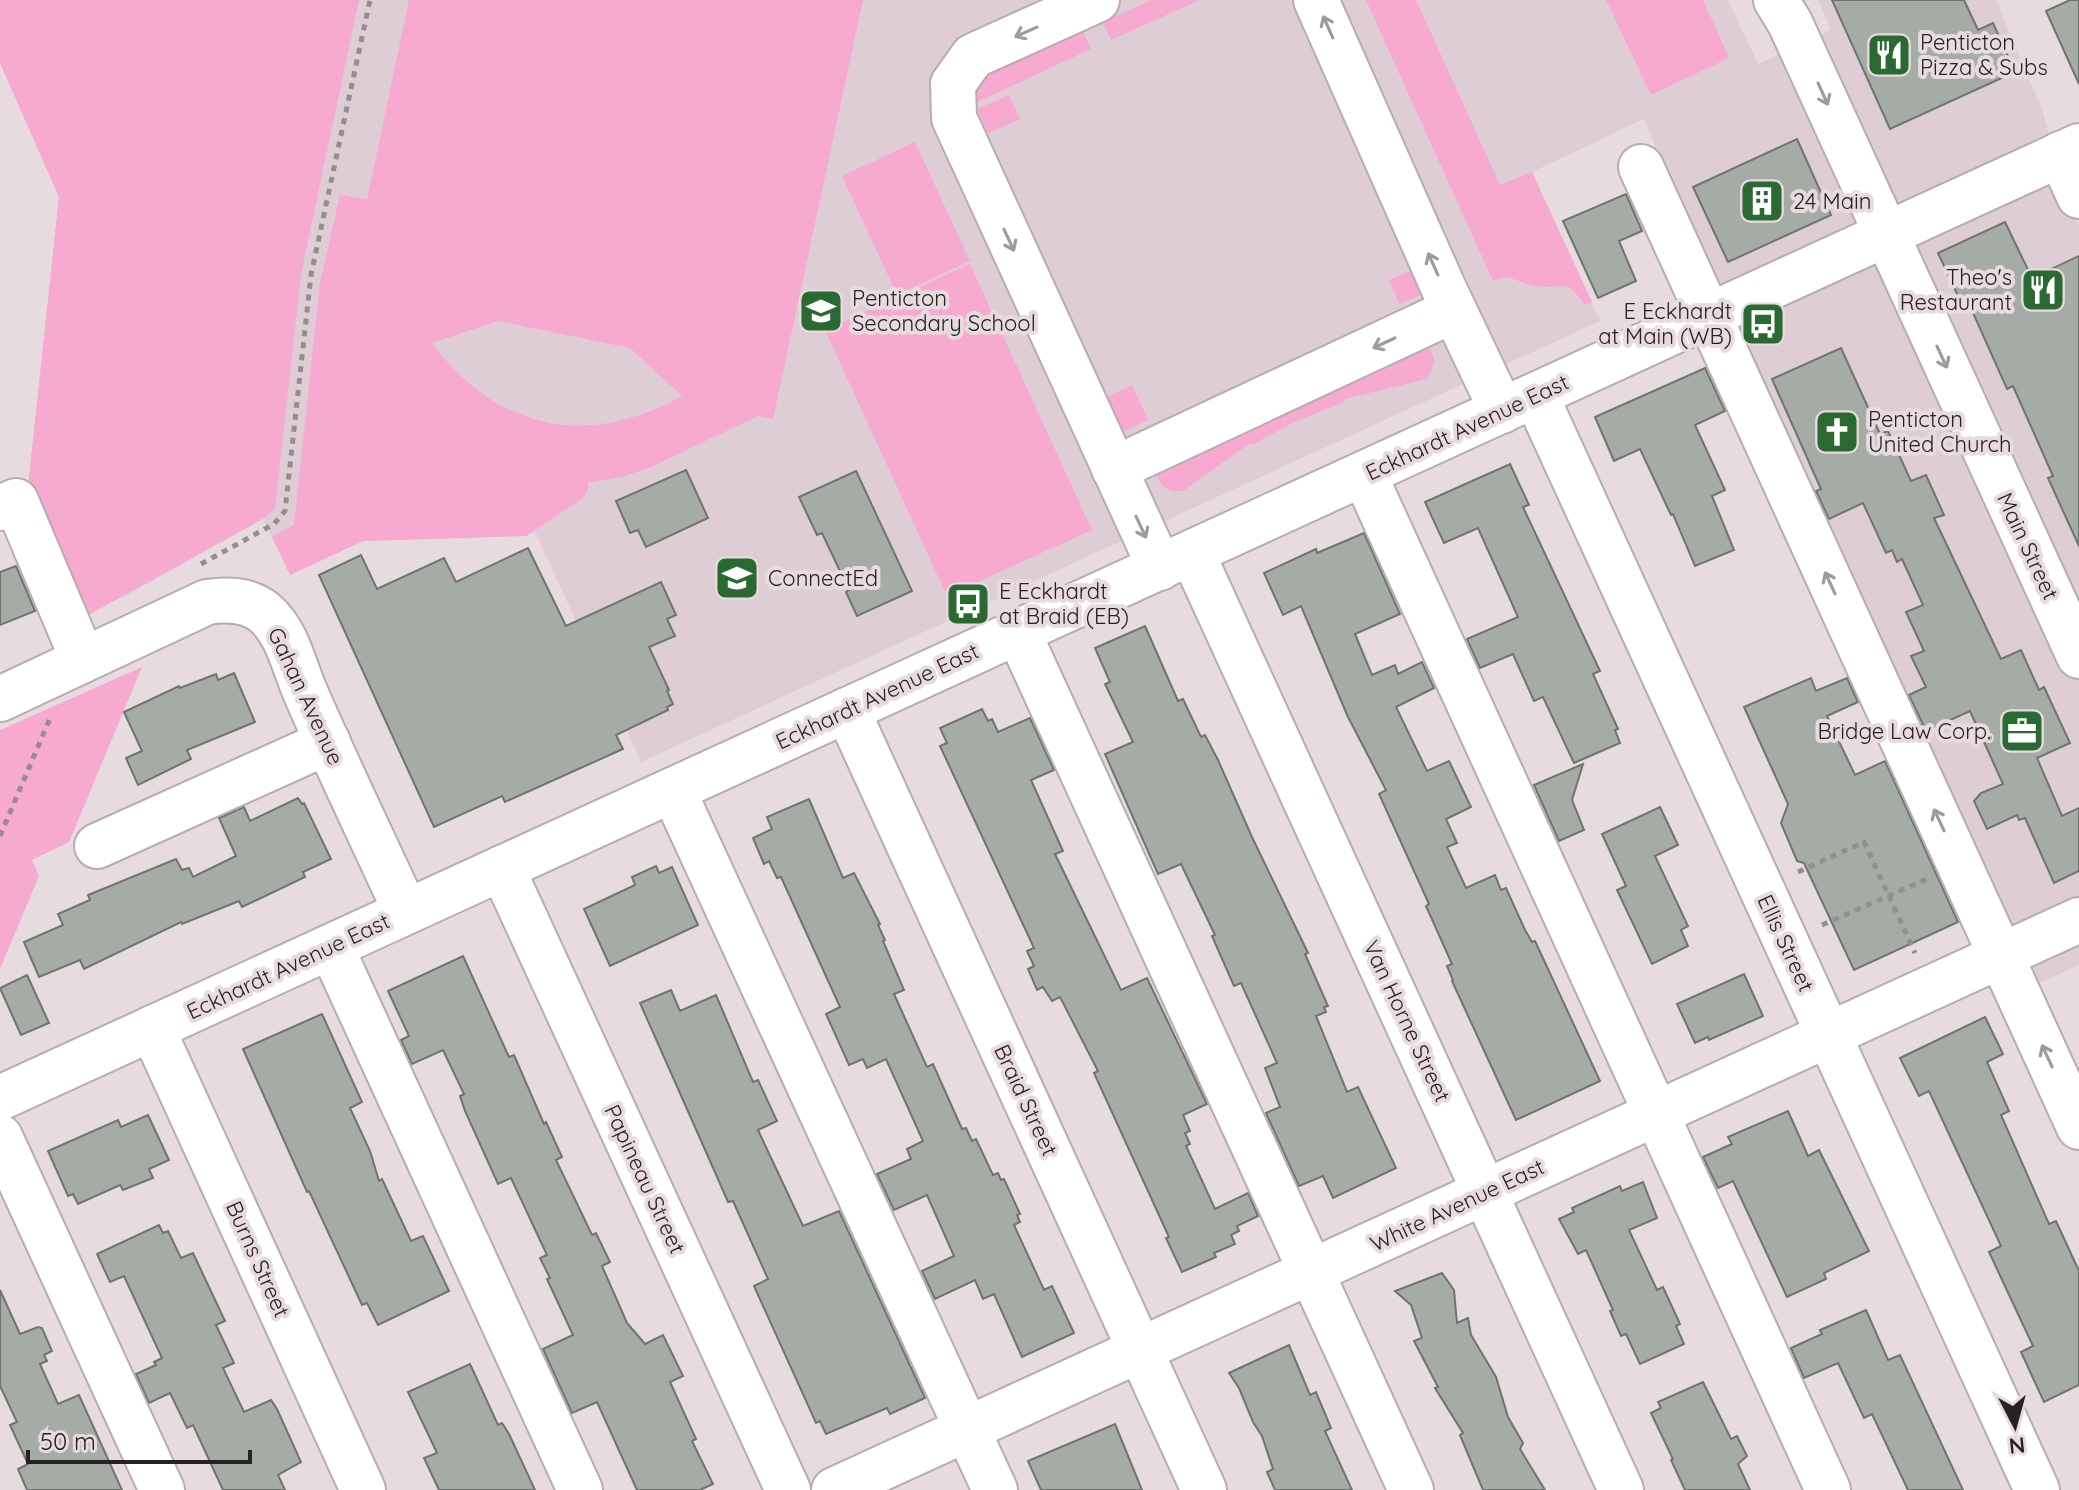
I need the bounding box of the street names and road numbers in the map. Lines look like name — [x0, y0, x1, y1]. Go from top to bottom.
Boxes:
street label: Eckhardt Avenue East — [1361, 368, 1573, 486]
street label: Main Street — [1991, 488, 2065, 604]
street label: Gahan Avenue — [262, 623, 350, 769]
street label: Eckhardt Avenue East — [771, 637, 983, 755]
street label: Ellis Street — [1751, 890, 1821, 996]
street label: Eckhardt Avenue East — [182, 907, 394, 1025]
street label: Van Horne Street — [1357, 936, 1457, 1106]
street label: Braid Street — [988, 1040, 1064, 1160]
street label: Papineau Street — [598, 1100, 692, 1258]
street label: White Avenue East — [1365, 1152, 1549, 1258]
street label: Burns Street — [220, 1196, 296, 1322]

